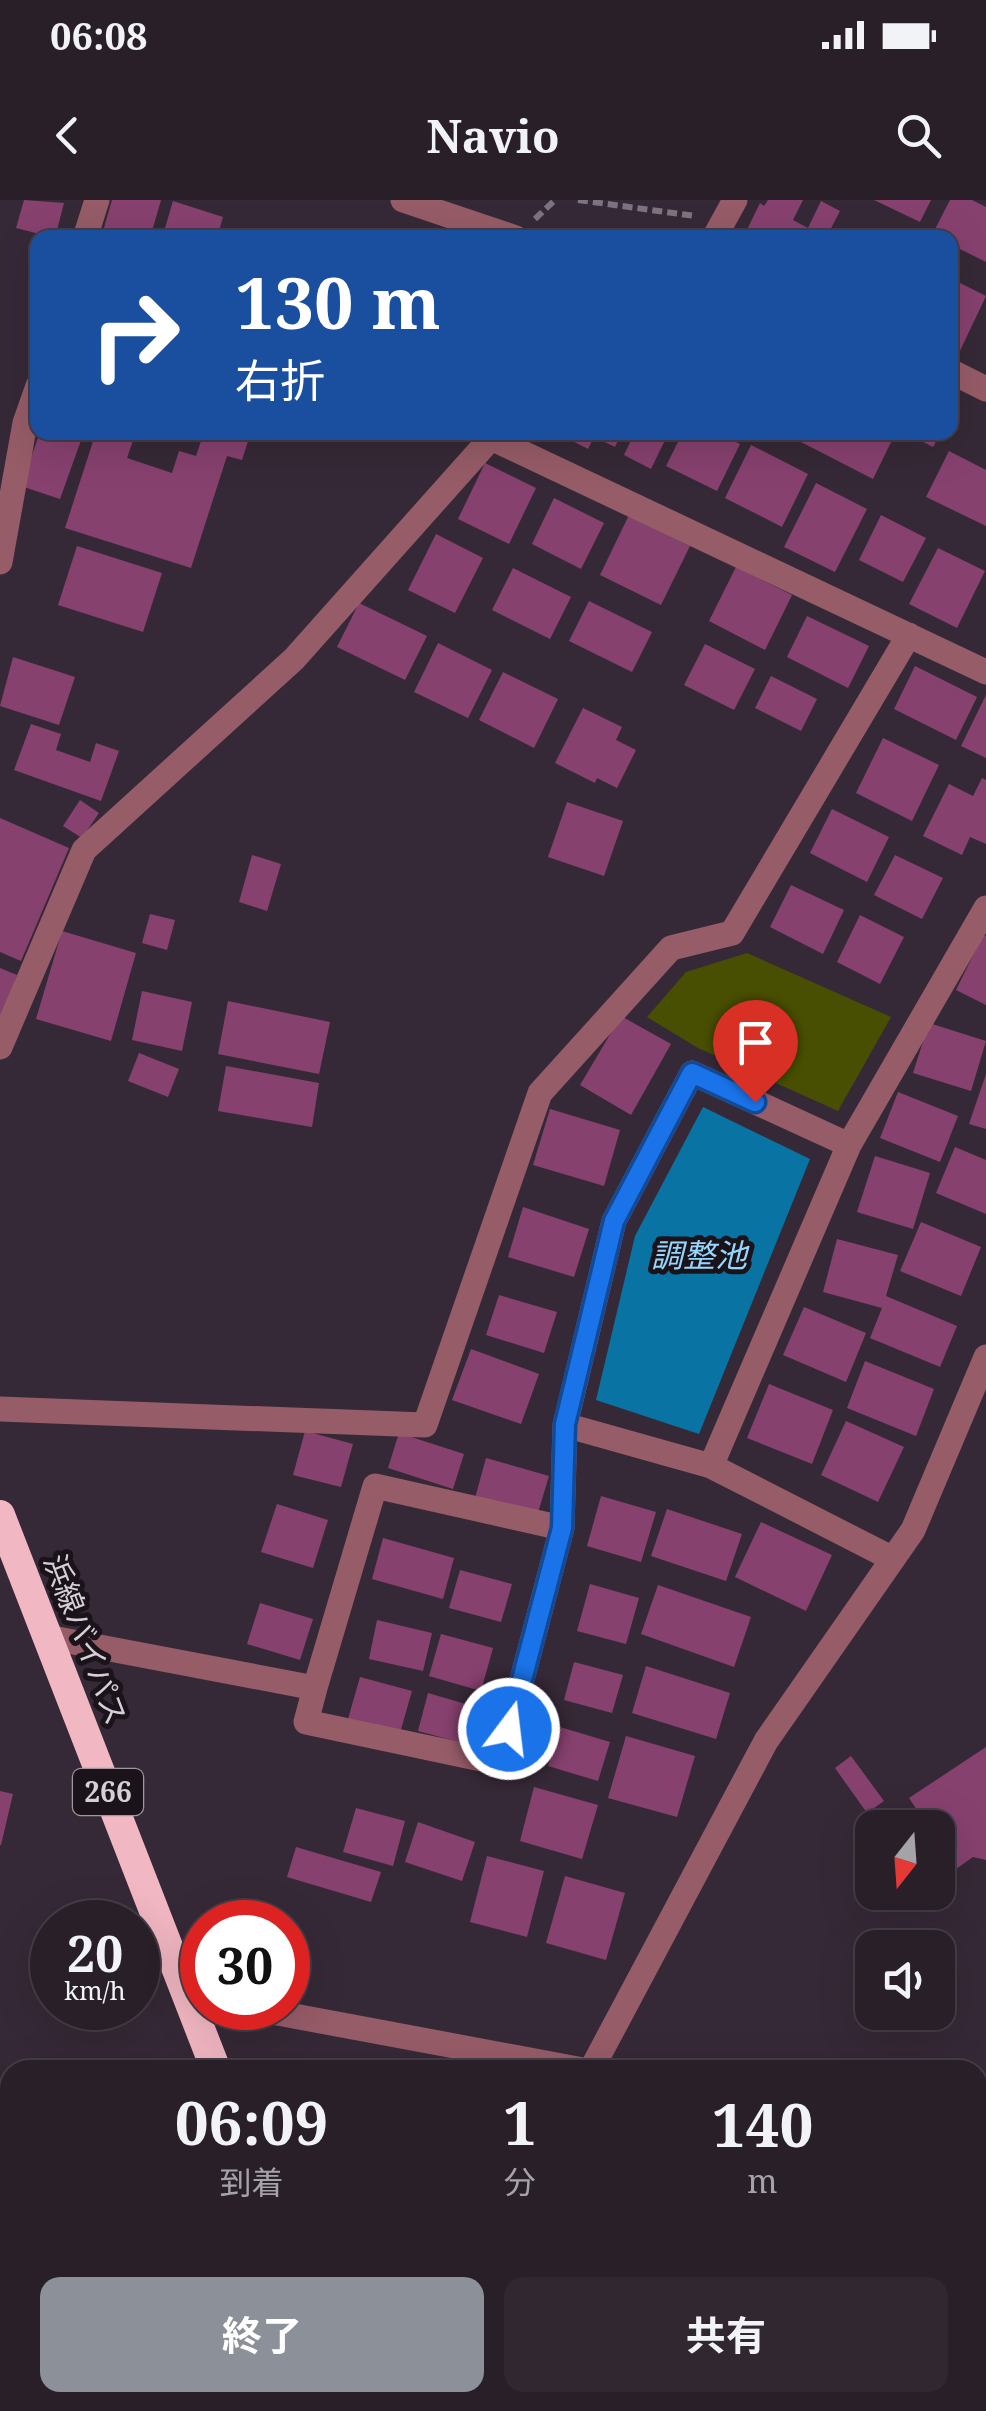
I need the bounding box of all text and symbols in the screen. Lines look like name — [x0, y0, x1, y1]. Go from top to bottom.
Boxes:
text: 06:08 — [50, 9, 147, 61]
text: Navio — [426, 105, 560, 166]
icon: back — [40, 108, 95, 163]
icon: search — [891, 108, 946, 163]
text: 130 m — [235, 254, 441, 350]
icon: right — [70, 270, 200, 400]
text: 右折 — [235, 349, 325, 410]
pin — [713, 1000, 798, 1103]
icon: arrive — [728, 1015, 783, 1070]
water label: 調整池 — [651, 1233, 750, 1276]
street label: 浜線バイパス — [35, 1548, 138, 1731]
position arrow — [457, 1677, 561, 1781]
road number: 266 — [73, 1769, 143, 1815]
north arrow — [855, 1810, 955, 1910]
map controls — [855, 1810, 955, 2030]
speed limit sign: 30 — [180, 1900, 310, 2030]
text: 20 — [67, 1919, 123, 1987]
button: sound — [855, 1930, 955, 2030]
text: km/h — [64, 1973, 126, 2007]
text: 06:09 — [175, 2081, 328, 2163]
text: 1 — [503, 2081, 537, 2163]
text: 140 — [712, 2083, 813, 2165]
text: m — [747, 2159, 778, 2202]
text: 到着 — [220, 2160, 284, 2203]
text: 分 — [504, 2160, 536, 2203]
button: 終了 — [40, 2277, 484, 2392]
button: 共有 — [504, 2277, 948, 2392]

